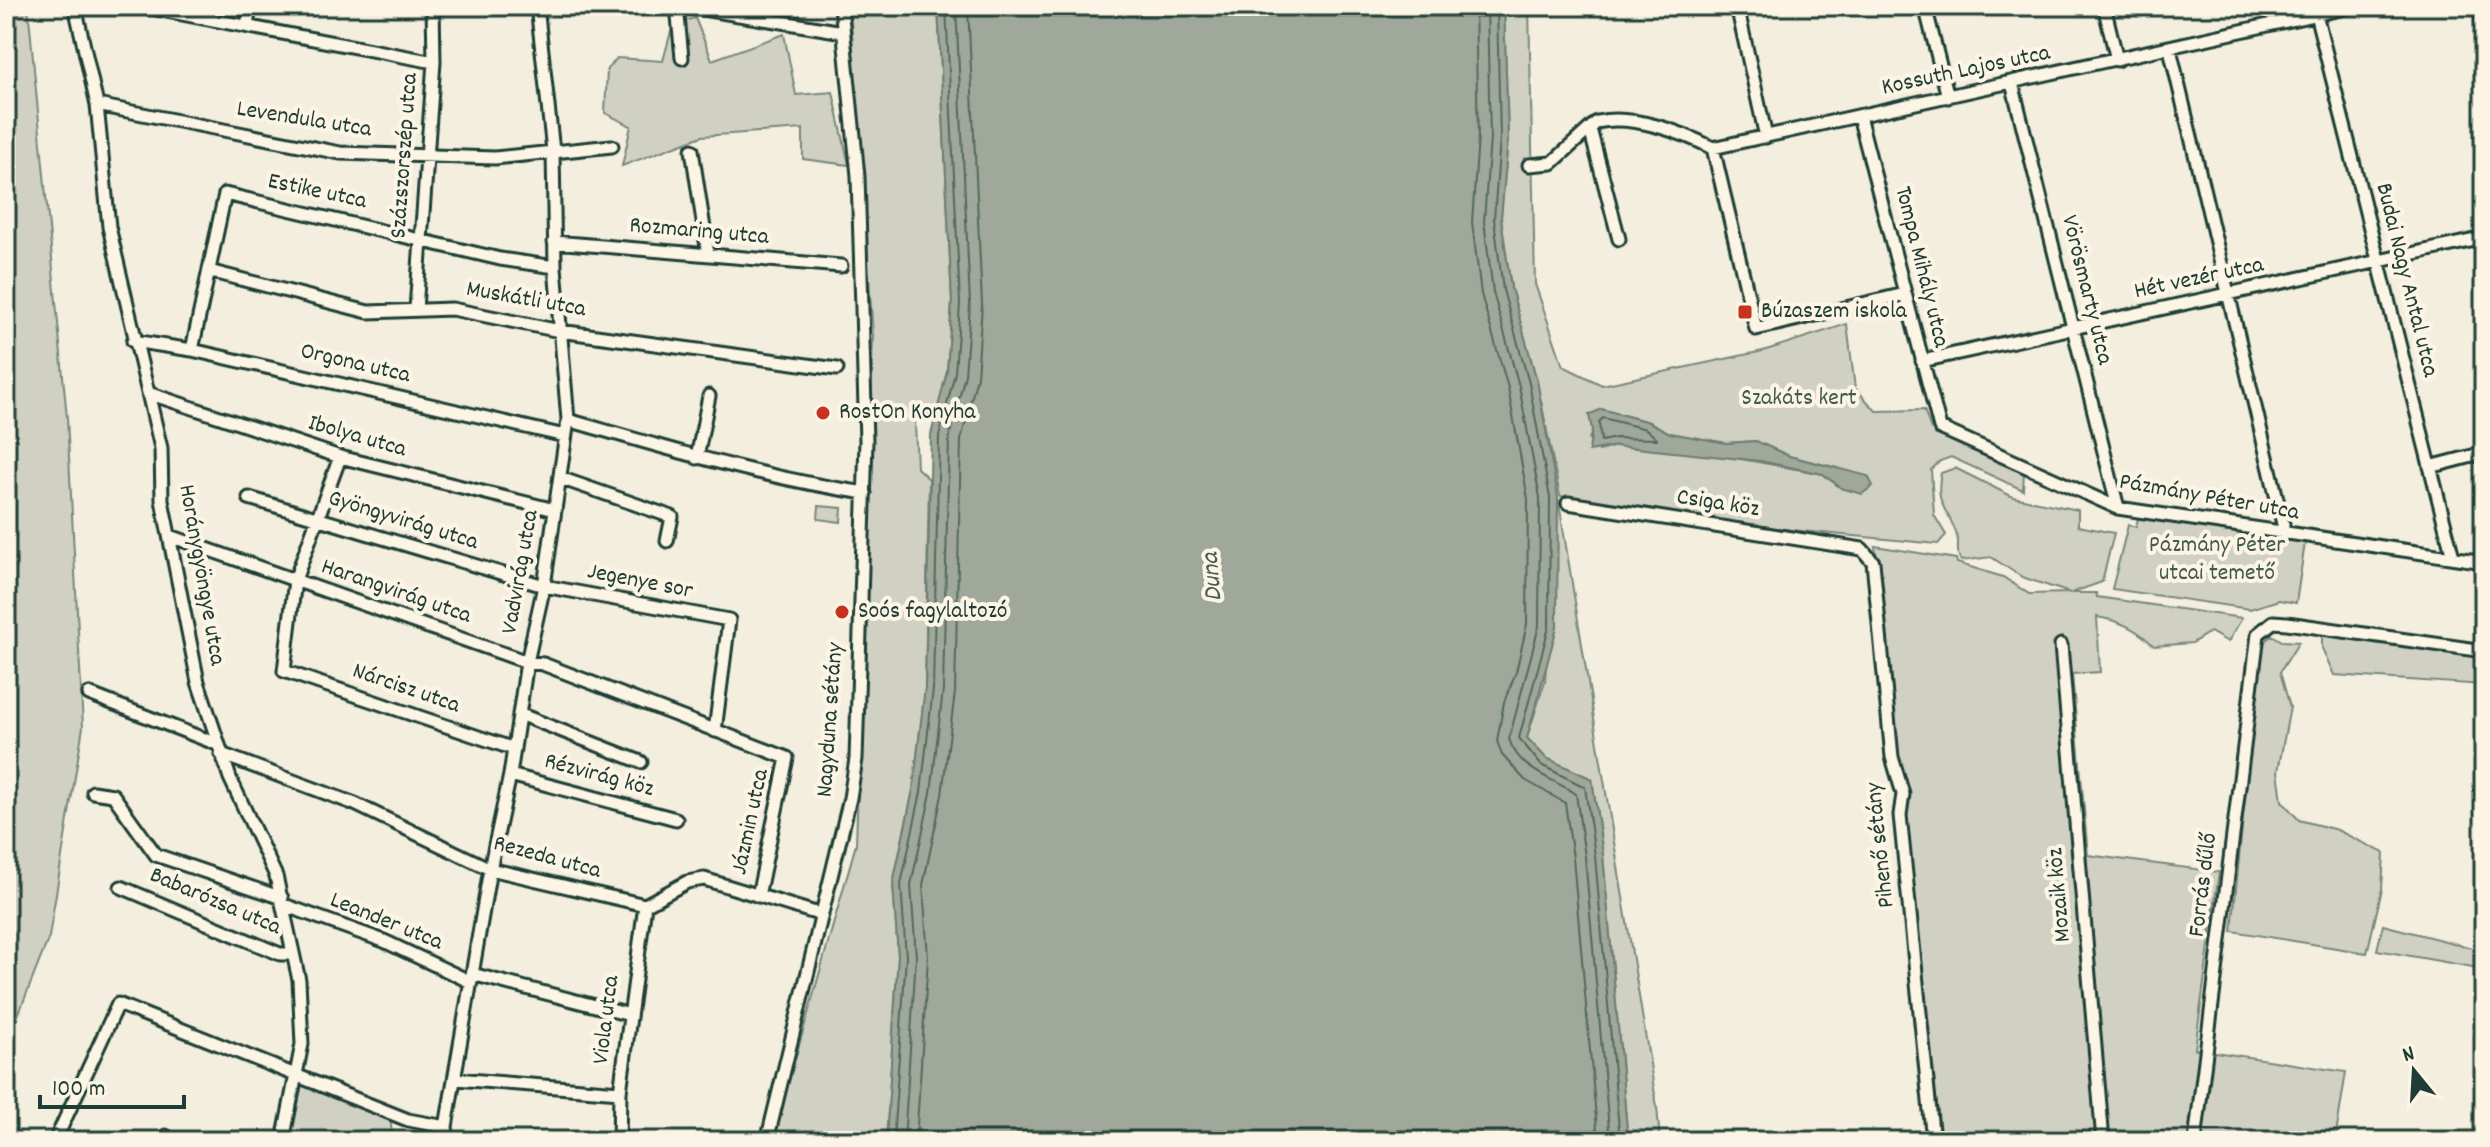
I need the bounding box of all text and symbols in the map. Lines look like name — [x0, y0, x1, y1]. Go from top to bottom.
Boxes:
street label: Kossuth Lajos utca — [1879, 36, 2054, 105]
street label: Százszorszép utca — [382, 71, 428, 240]
street label: Levendula utca — [234, 93, 375, 148]
street label: Estike utca — [264, 165, 370, 219]
street label: Budai Nagy Antal utca — [2365, 180, 2447, 381]
street label: Tompa Mihály utca — [1885, 183, 1958, 352]
street label: Rozmaring utca — [628, 209, 771, 255]
street label: Vörösmarty utca — [2051, 212, 2121, 369]
street label: Hét vezér utca — [2131, 249, 2268, 309]
street label: Muskátli utca — [464, 273, 589, 327]
place label: Búzaszem iskola — [1761, 295, 1908, 329]
marker: Búzaszem iskola — [1736, 303, 1754, 321]
street label: Orgona utca — [297, 335, 414, 393]
park label: Szakáts kert — [1741, 382, 1857, 416]
place label: RostOn Konyha — [839, 396, 976, 430]
marker: RostOn Konyha — [814, 404, 832, 422]
street label: Ibolya utca — [304, 407, 411, 467]
street label: Pázmány Péter utca — [2116, 465, 2302, 531]
street label: Csiga köz — [1674, 481, 1762, 527]
street label: Horánygyöngye utca — [168, 482, 234, 669]
street label: Gyöngyvirág utca — [324, 482, 483, 560]
street label: Vadvirág utca — [493, 507, 549, 637]
park label: Pázmány Péter utcai temető — [2149, 529, 2285, 591]
water label: Duna — [1192, 549, 1234, 603]
street label: Harangvirág utca — [316, 550, 476, 634]
street label: Jegenye sor — [584, 555, 696, 609]
place label: Soós fagylaltozó — [858, 595, 1008, 629]
marker: Soós fagylaltozó — [833, 603, 851, 621]
street label: Nagyduna sétány — [809, 640, 853, 798]
street label: Nárcisz utca — [348, 655, 465, 723]
street label: Rézvirág köz — [540, 745, 658, 807]
street label: Jázmin utca — [723, 765, 779, 878]
street label: Pihenő sétány — [1857, 779, 1905, 910]
street label: Rezeda utca — [489, 827, 605, 889]
street label: Forrás dűlő — [2181, 831, 2227, 939]
street label: Mozaik köz — [2039, 846, 2081, 944]
street label: Babarózsa utca — [144, 859, 287, 945]
street label: Leander utca — [324, 884, 448, 960]
street label: Viola utca — [585, 973, 629, 1066]
north arrow — [2374, 1031, 2454, 1111]
text: N — [2399, 1039, 2419, 1072]
scale bar — [40, 1059, 184, 1109]
text: 100 m — [52, 1073, 105, 1107]

